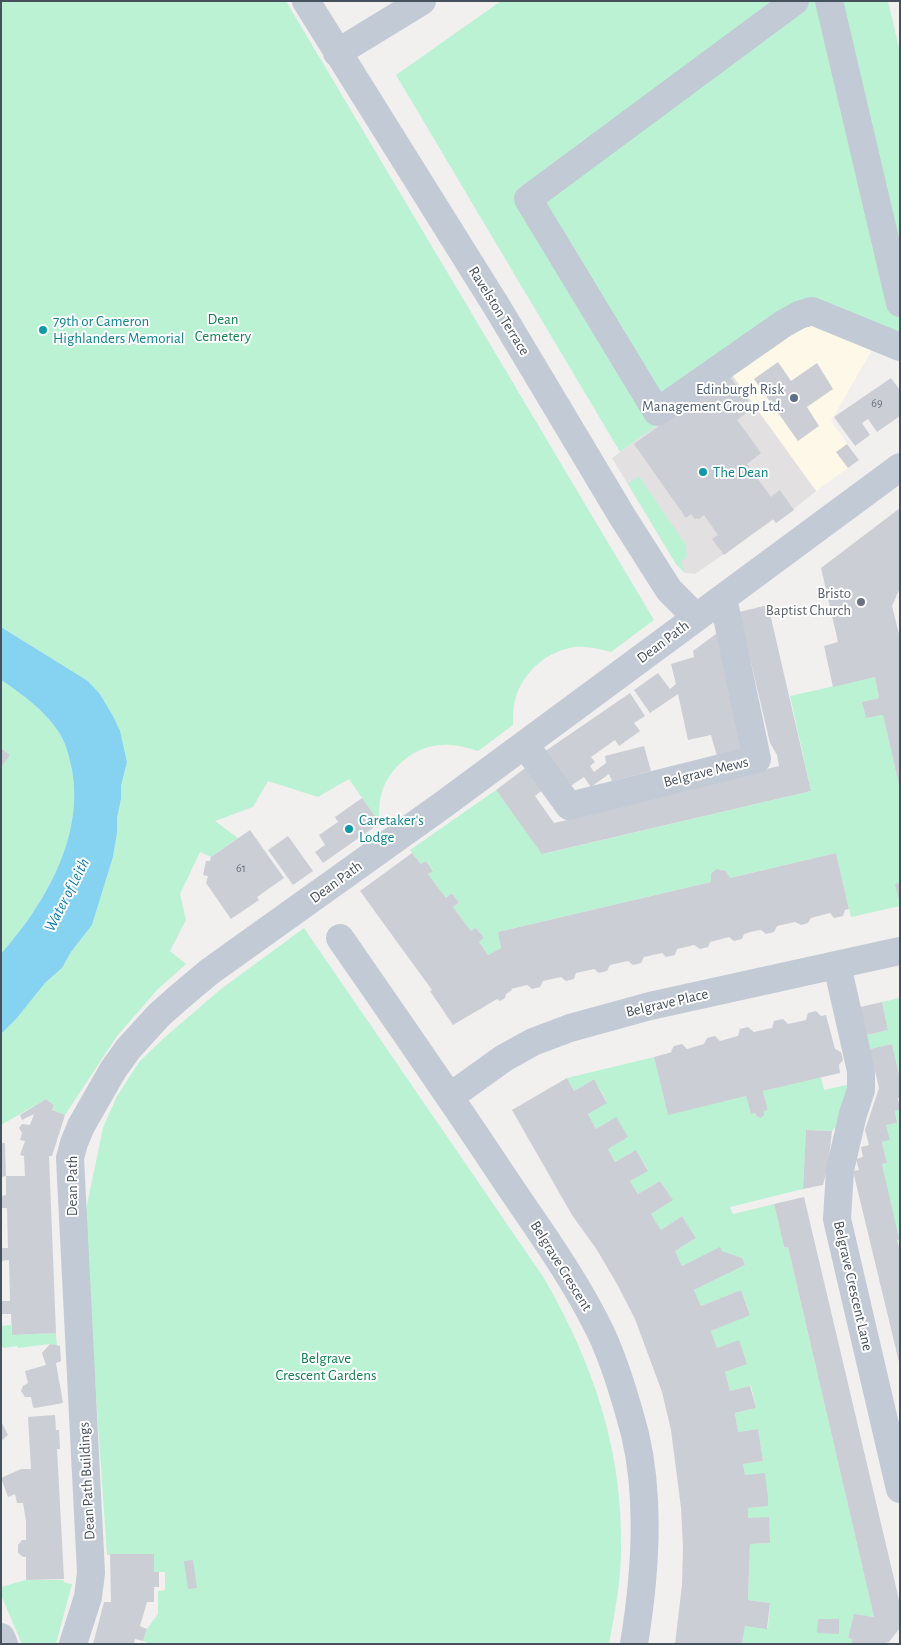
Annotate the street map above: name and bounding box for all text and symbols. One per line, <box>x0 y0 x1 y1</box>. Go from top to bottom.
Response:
street label: Ravelston Terrace <box>464 263 534 359</box>
park label: Dean Cemetery <box>195 310 251 345</box>
place label: 79th or Cameron Highlanders Memorial <box>53 312 185 347</box>
marker: 79th or Cameron Highlanders Memorial <box>37 324 49 336</box>
place label: Edinburgh Risk Management Group Ltd. <box>642 380 784 415</box>
marker: Edinburgh Risk Management Group Ltd. <box>788 392 800 404</box>
house number: 69 <box>871 396 883 410</box>
place label: The Dean <box>713 463 769 481</box>
marker: The Dean <box>697 466 709 478</box>
place label: Bristo Baptist Church <box>766 584 851 619</box>
marker: Bristo Baptist Church <box>855 596 867 608</box>
street label: Dean Path <box>633 617 693 667</box>
street label: Belgrave Mews <box>662 753 750 791</box>
place label: Caretaker's Lodge <box>359 811 424 846</box>
marker: Caretaker's Lodge <box>343 823 355 835</box>
water label: Water of Leith <box>40 855 94 935</box>
street label: Dean Path <box>306 857 366 907</box>
house number: 61 <box>236 861 246 875</box>
street label: Belgrave Place <box>624 985 710 1021</box>
street label: Dean Path <box>63 1156 81 1216</box>
street label: Belgrave Crescent <box>526 1218 596 1314</box>
street label: Belgrave Crescent Lane <box>829 1219 877 1353</box>
park label: Belgrave Crescent Gardens <box>276 1349 376 1384</box>
street label: Dean Path Buildings <box>75 1422 99 1540</box>

